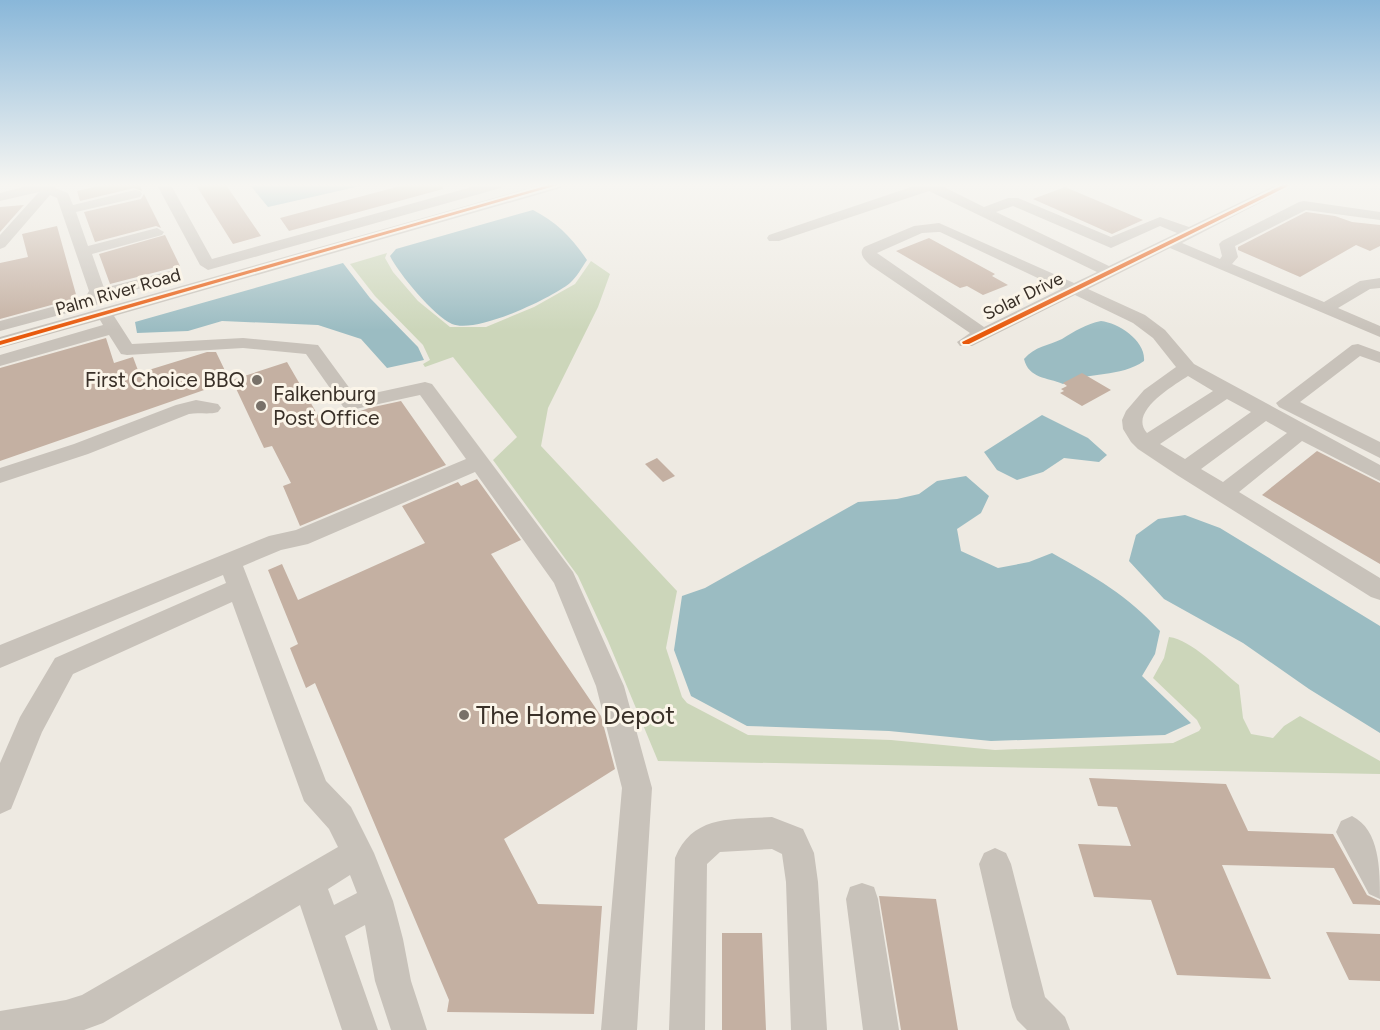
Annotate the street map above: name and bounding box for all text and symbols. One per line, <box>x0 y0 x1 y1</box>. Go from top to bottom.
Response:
street label: Palm River Road <box>53 264 183 320</box>
street label: Solar Drive <box>979 267 1067 325</box>
place label: First Choice BBQ <box>85 367 245 392</box>
marker: First Choice BBQ <box>250 373 264 387</box>
place label: Falkenburg Post Office <box>273 381 380 430</box>
marker: Falkenburg Post Office <box>254 399 268 413</box>
place label: The Home Depot <box>476 699 675 731</box>
marker: The Home Depot <box>457 708 471 722</box>

